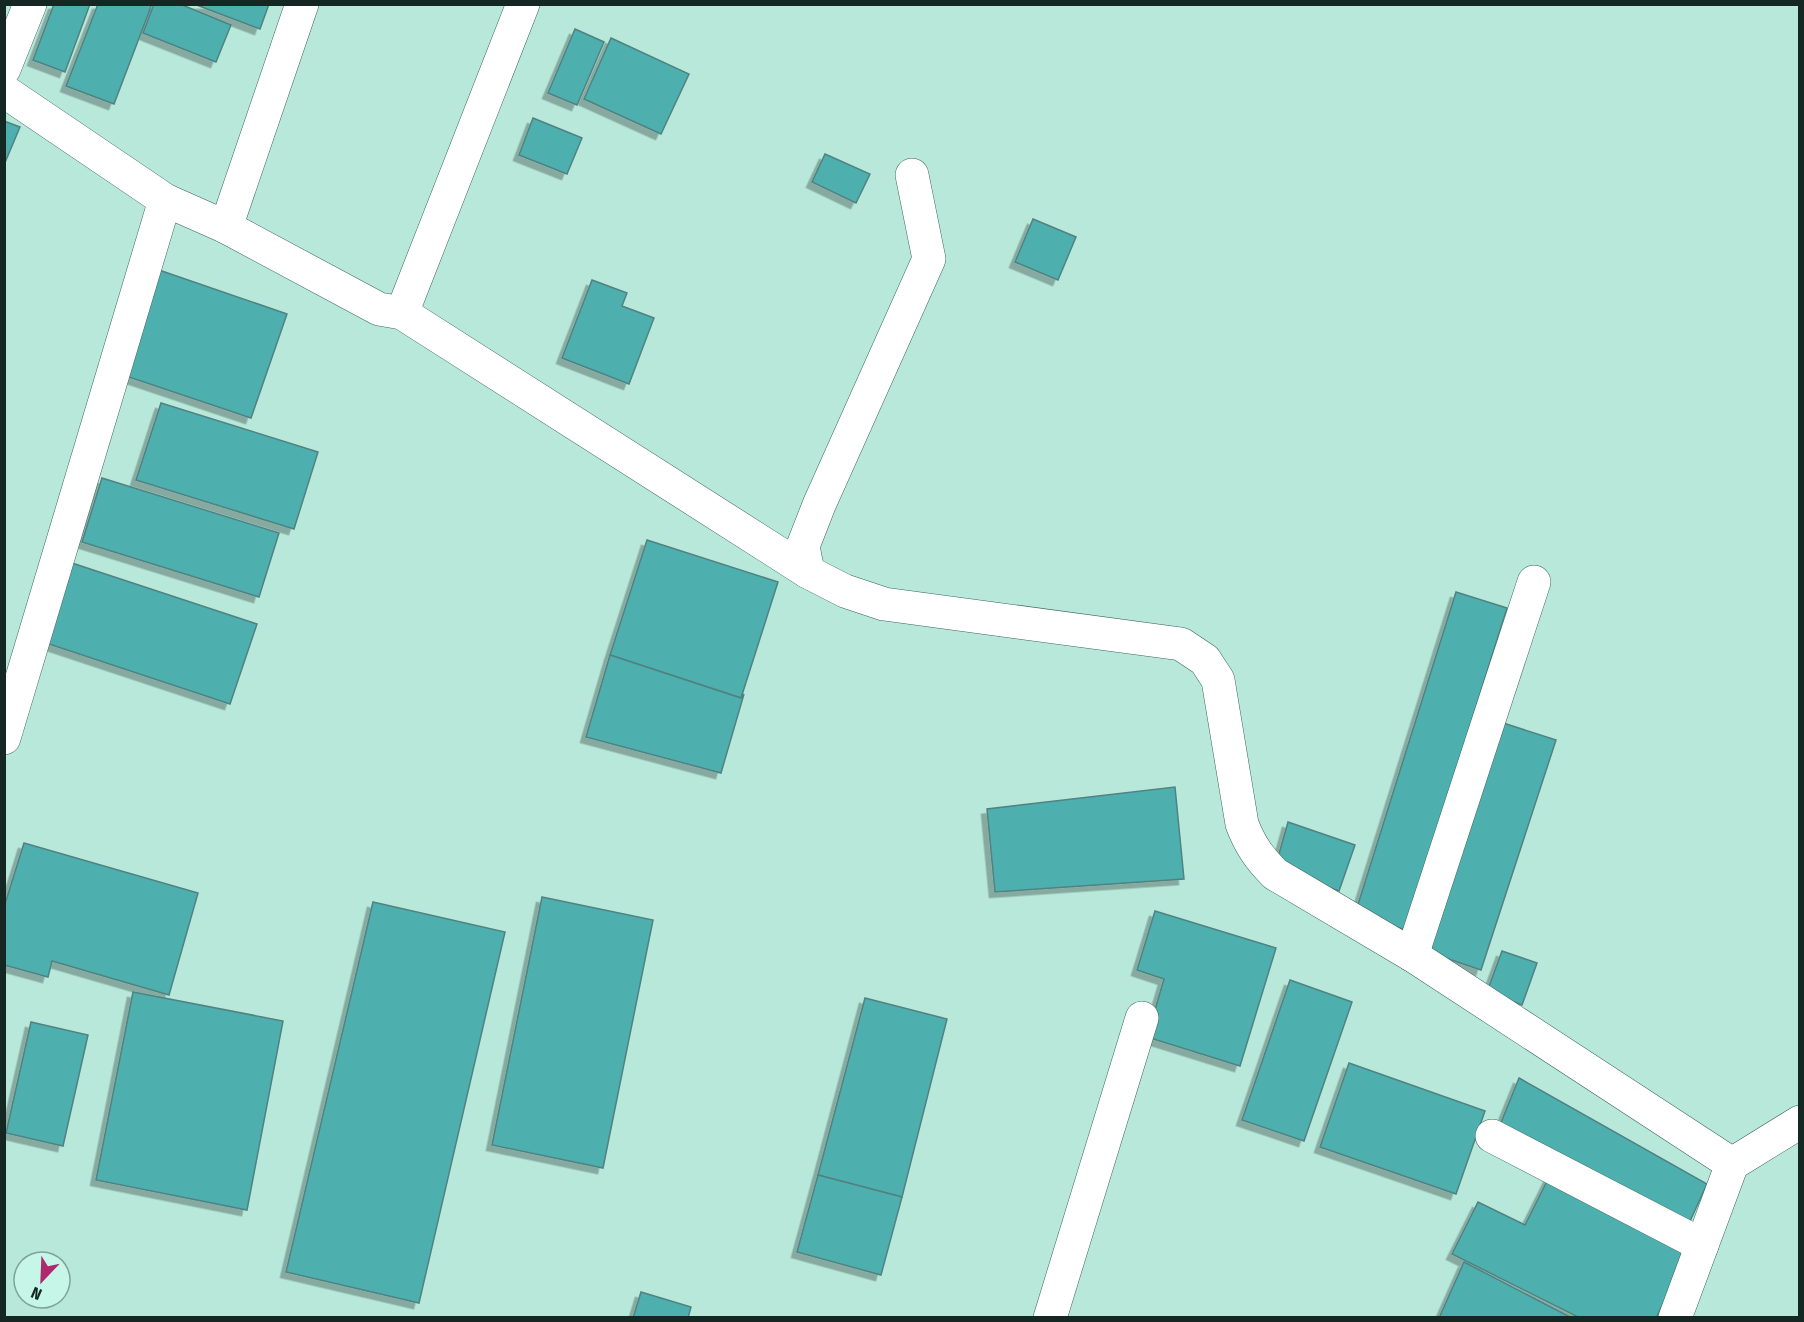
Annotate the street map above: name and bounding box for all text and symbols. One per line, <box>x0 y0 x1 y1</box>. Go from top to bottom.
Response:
north arrow <box>12 1250 72 1310</box>
text: N <box>28 1283 44 1304</box>

